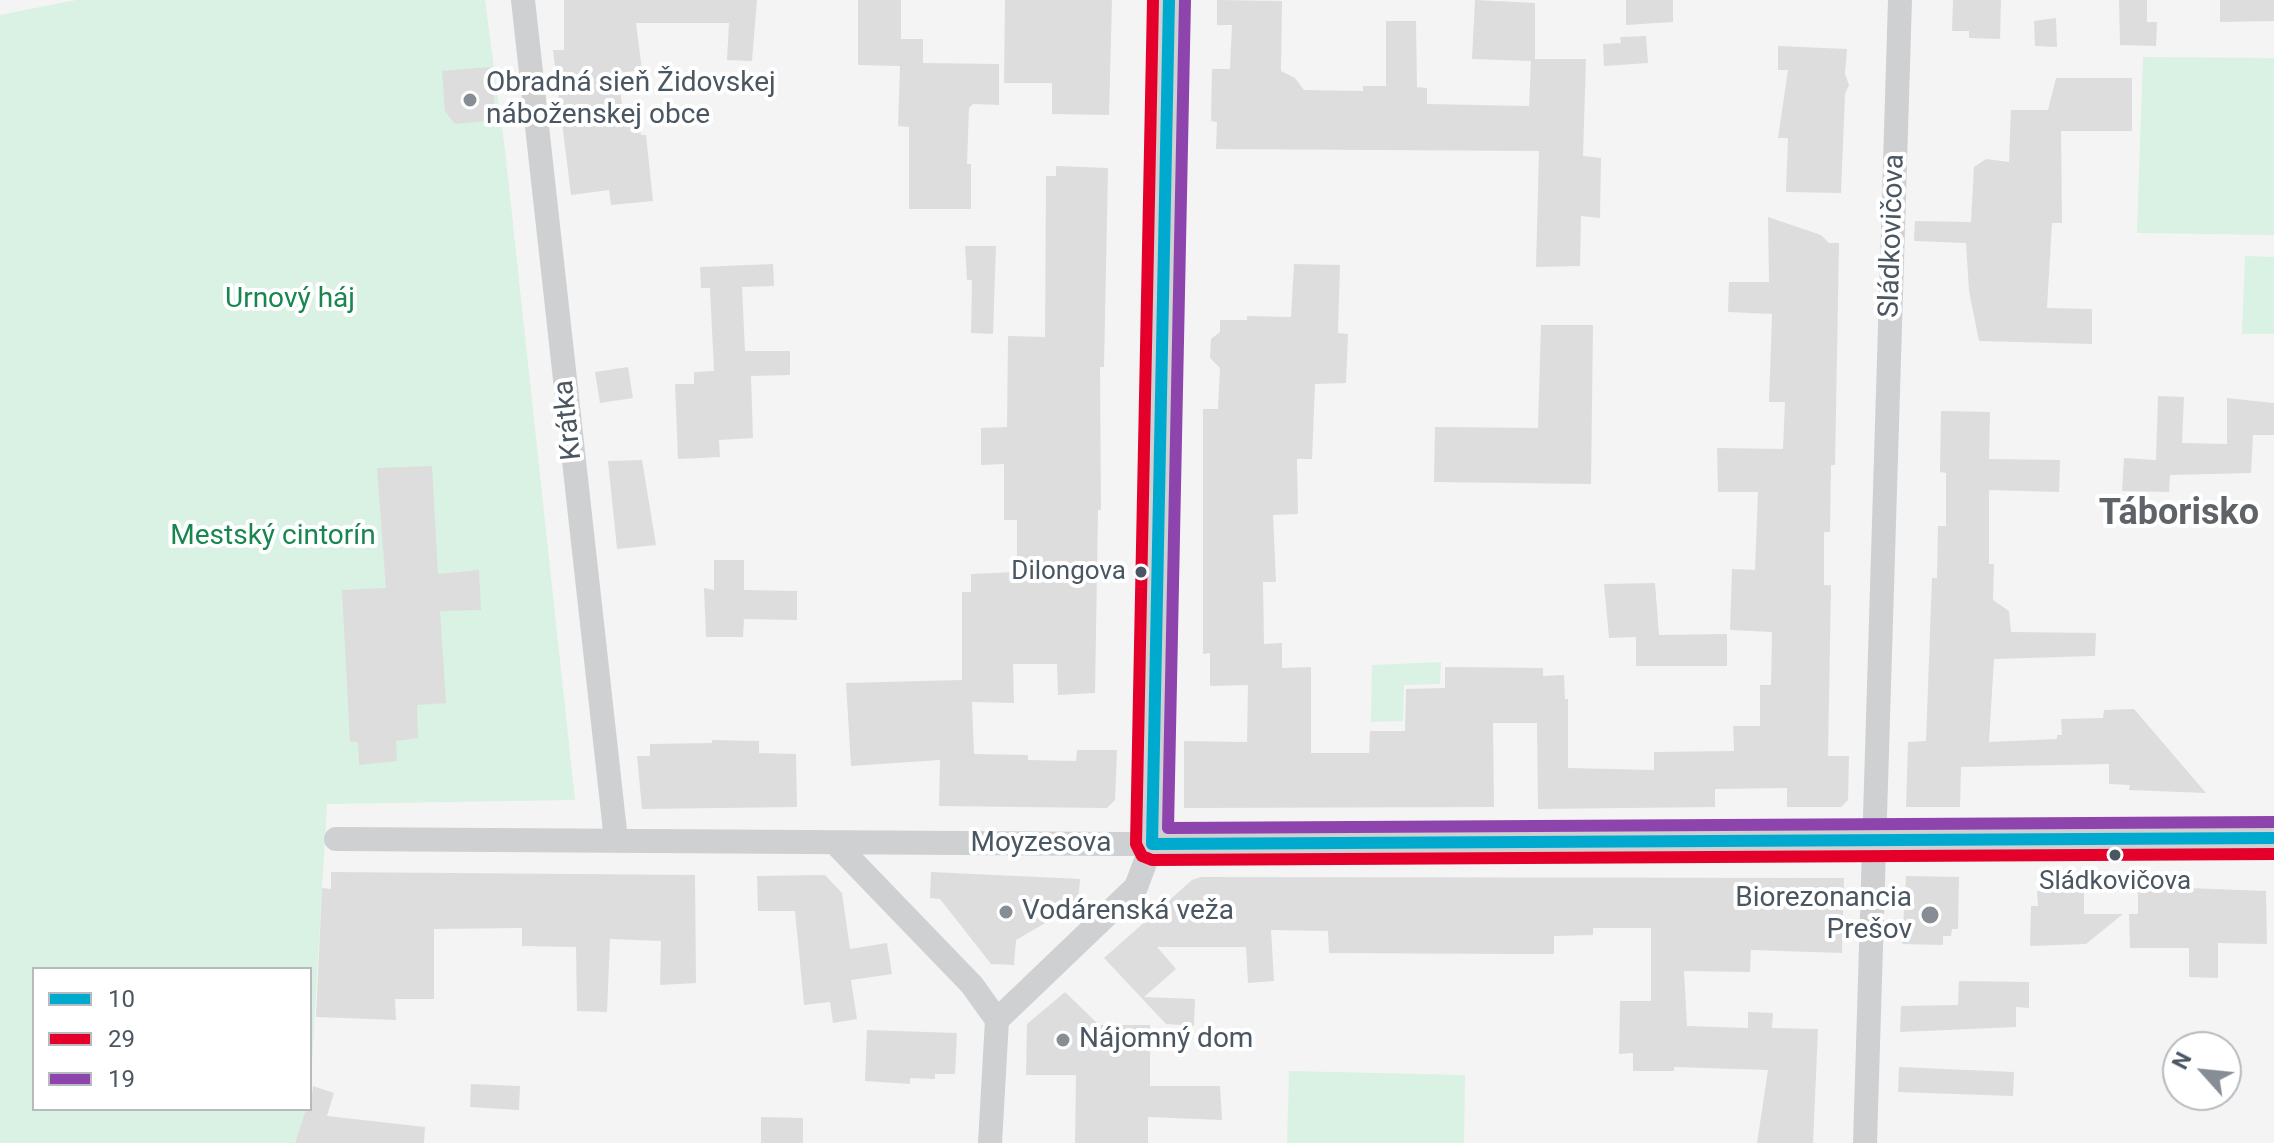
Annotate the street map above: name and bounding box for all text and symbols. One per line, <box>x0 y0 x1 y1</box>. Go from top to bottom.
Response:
place label: Obradná sieň Židovskej náboženskej obce <box>486 67 776 133</box>
marker: Obradná sieň Židovskej náboženskej obce <box>461 91 479 109</box>
street label: Sládkovičova <box>1873 154 1913 318</box>
park label: Urnový háj <box>225 283 355 317</box>
street label: Krátka <box>548 378 590 462</box>
district label: Táborisko <box>2099 493 2259 537</box>
park label: Mestský cintorín <box>170 520 376 554</box>
place label: Dilongova <box>1011 556 1126 588</box>
marker: Dilongova <box>1133 564 1149 580</box>
street label: Moyzesova <box>971 827 1111 861</box>
marker: Sládkovičova <box>2107 847 2123 863</box>
place label: Sládkovičova <box>2039 866 2191 898</box>
place label: Biorezonancia Prešov <box>1735 882 1912 948</box>
place label: Vodárenská veža <box>1022 895 1234 929</box>
marker: Vodárenská veža <box>997 903 1015 921</box>
marker: Biorezonancia Prešov <box>1919 904 1941 926</box>
legend <box>32 967 312 1111</box>
text: 10 <box>108 985 135 1013</box>
place label: Nájomný dom <box>1079 1023 1253 1057</box>
text: 29 <box>108 1025 135 1053</box>
marker: Nájomný dom <box>1054 1031 1072 1049</box>
north arrow <box>2162 1031 2242 1111</box>
text: N <box>2167 1048 2197 1073</box>
text: 19 <box>108 1065 135 1093</box>

